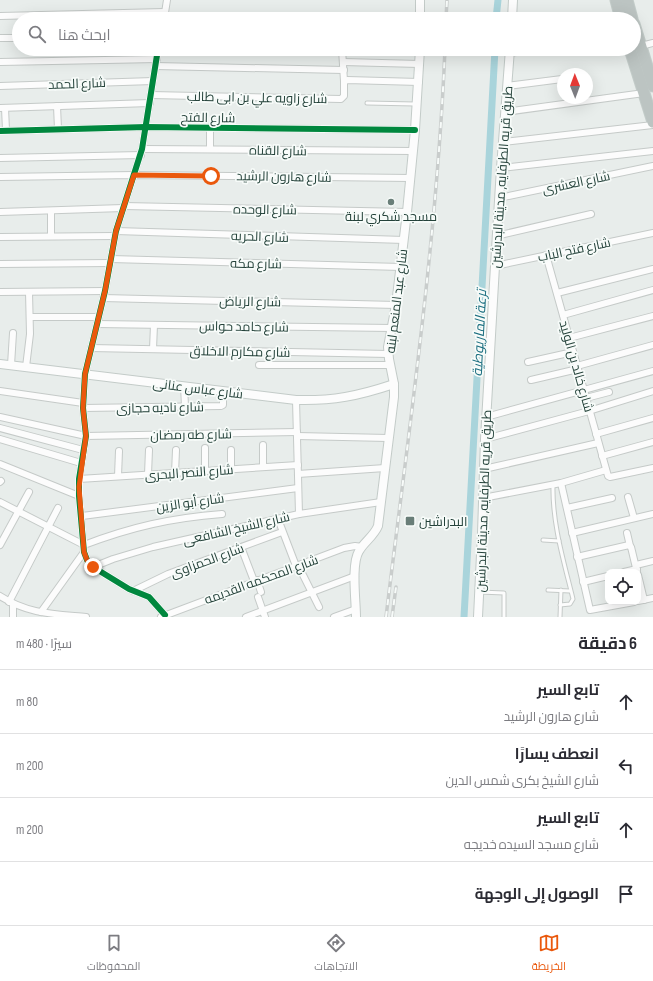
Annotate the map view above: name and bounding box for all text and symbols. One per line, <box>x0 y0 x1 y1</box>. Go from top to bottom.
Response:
search box <box>12 12 641 56</box>
icon: search <box>26 23 48 45</box>
text: ابحث هنا <box>58 26 111 45</box>
north arrow <box>557 68 593 104</box>
street label: شارع الحمد <box>48 75 106 93</box>
street label: طريق قريه الطرفايه, مدينة البدرشين <box>488 85 516 269</box>
street label: شارع زاويه علي بن ابى طالب <box>187 89 327 109</box>
street label: شارع الفتح <box>181 110 235 126</box>
street label: شارع القناه <box>249 142 307 160</box>
route start <box>202 167 220 185</box>
street label: شارع هارون الرشيد <box>236 168 332 186</box>
street label: شارع العشرى <box>541 168 612 198</box>
marker: مسجد شكري لبنة <box>386 197 396 207</box>
street label: شارع الوحده <box>233 201 297 219</box>
place label: مسجد شكري لبنة <box>345 209 437 227</box>
street label: شارع الحريه <box>231 228 289 246</box>
street label: شارع فتح الباب <box>536 234 612 266</box>
street label: شارع عبد المنعم لبنه <box>383 248 412 354</box>
street label: شارع مكه <box>230 256 282 272</box>
water label: ترعة الماريوطية <box>469 287 490 377</box>
street label: شارع الرياض <box>219 293 281 311</box>
street label: شارع حامد حواس <box>199 318 289 336</box>
street label: شارع خالد بن الوليد <box>555 319 597 414</box>
street label: شارع مكارم الاخلاق <box>190 343 290 362</box>
street label: شارع عباس عنانى <box>152 376 244 402</box>
street label: شارع ناديه حجازى <box>116 399 204 417</box>
street label: طريق قريه الطرفايه, مدينة البدرشين <box>473 409 495 593</box>
street label: شارع طه رمضان <box>150 426 232 444</box>
street label: شارع النصر البحرى <box>144 462 234 484</box>
street label: شارع أبو الزين <box>155 489 225 516</box>
street label: شارع الشيخ الشافعى <box>181 509 291 549</box>
place label: البدراشين <box>419 514 467 530</box>
marker: البدراشين <box>404 515 416 527</box>
street label: شارع الحمزاوى <box>168 540 246 582</box>
street label: شارع المحكمه القديمه <box>202 552 320 608</box>
route end <box>84 558 102 576</box>
map controls <box>605 569 641 605</box>
button: locate <box>605 569 641 605</box>
text: 6 دقيقة <box>578 634 637 654</box>
text: سيرًا · 480 m <box>16 636 72 652</box>
text: تابع السير <box>537 681 599 700</box>
icon: ahead <box>615 691 637 713</box>
text: 80 m <box>16 694 38 710</box>
text: شارع هارون الرشيد <box>504 709 599 725</box>
text: انعطف يسارًا <box>515 745 599 764</box>
icon: left <box>615 755 637 777</box>
text: 200 m <box>16 758 43 774</box>
text: شارع الشيخ بكرى شمس الدين <box>445 773 599 789</box>
text: تابع السير <box>537 809 599 828</box>
icon: ahead <box>615 819 637 841</box>
text: 200 m <box>16 822 43 838</box>
text: شارع مسجد السيده خديجه <box>464 837 599 853</box>
icon: arrive <box>615 883 637 905</box>
text: الوصول إلى الوجهة <box>475 885 599 904</box>
tab: المحفوظات <box>87 932 140 976</box>
tab: الاتجاهات <box>314 932 358 976</box>
tab: الخريطة <box>532 932 566 976</box>

